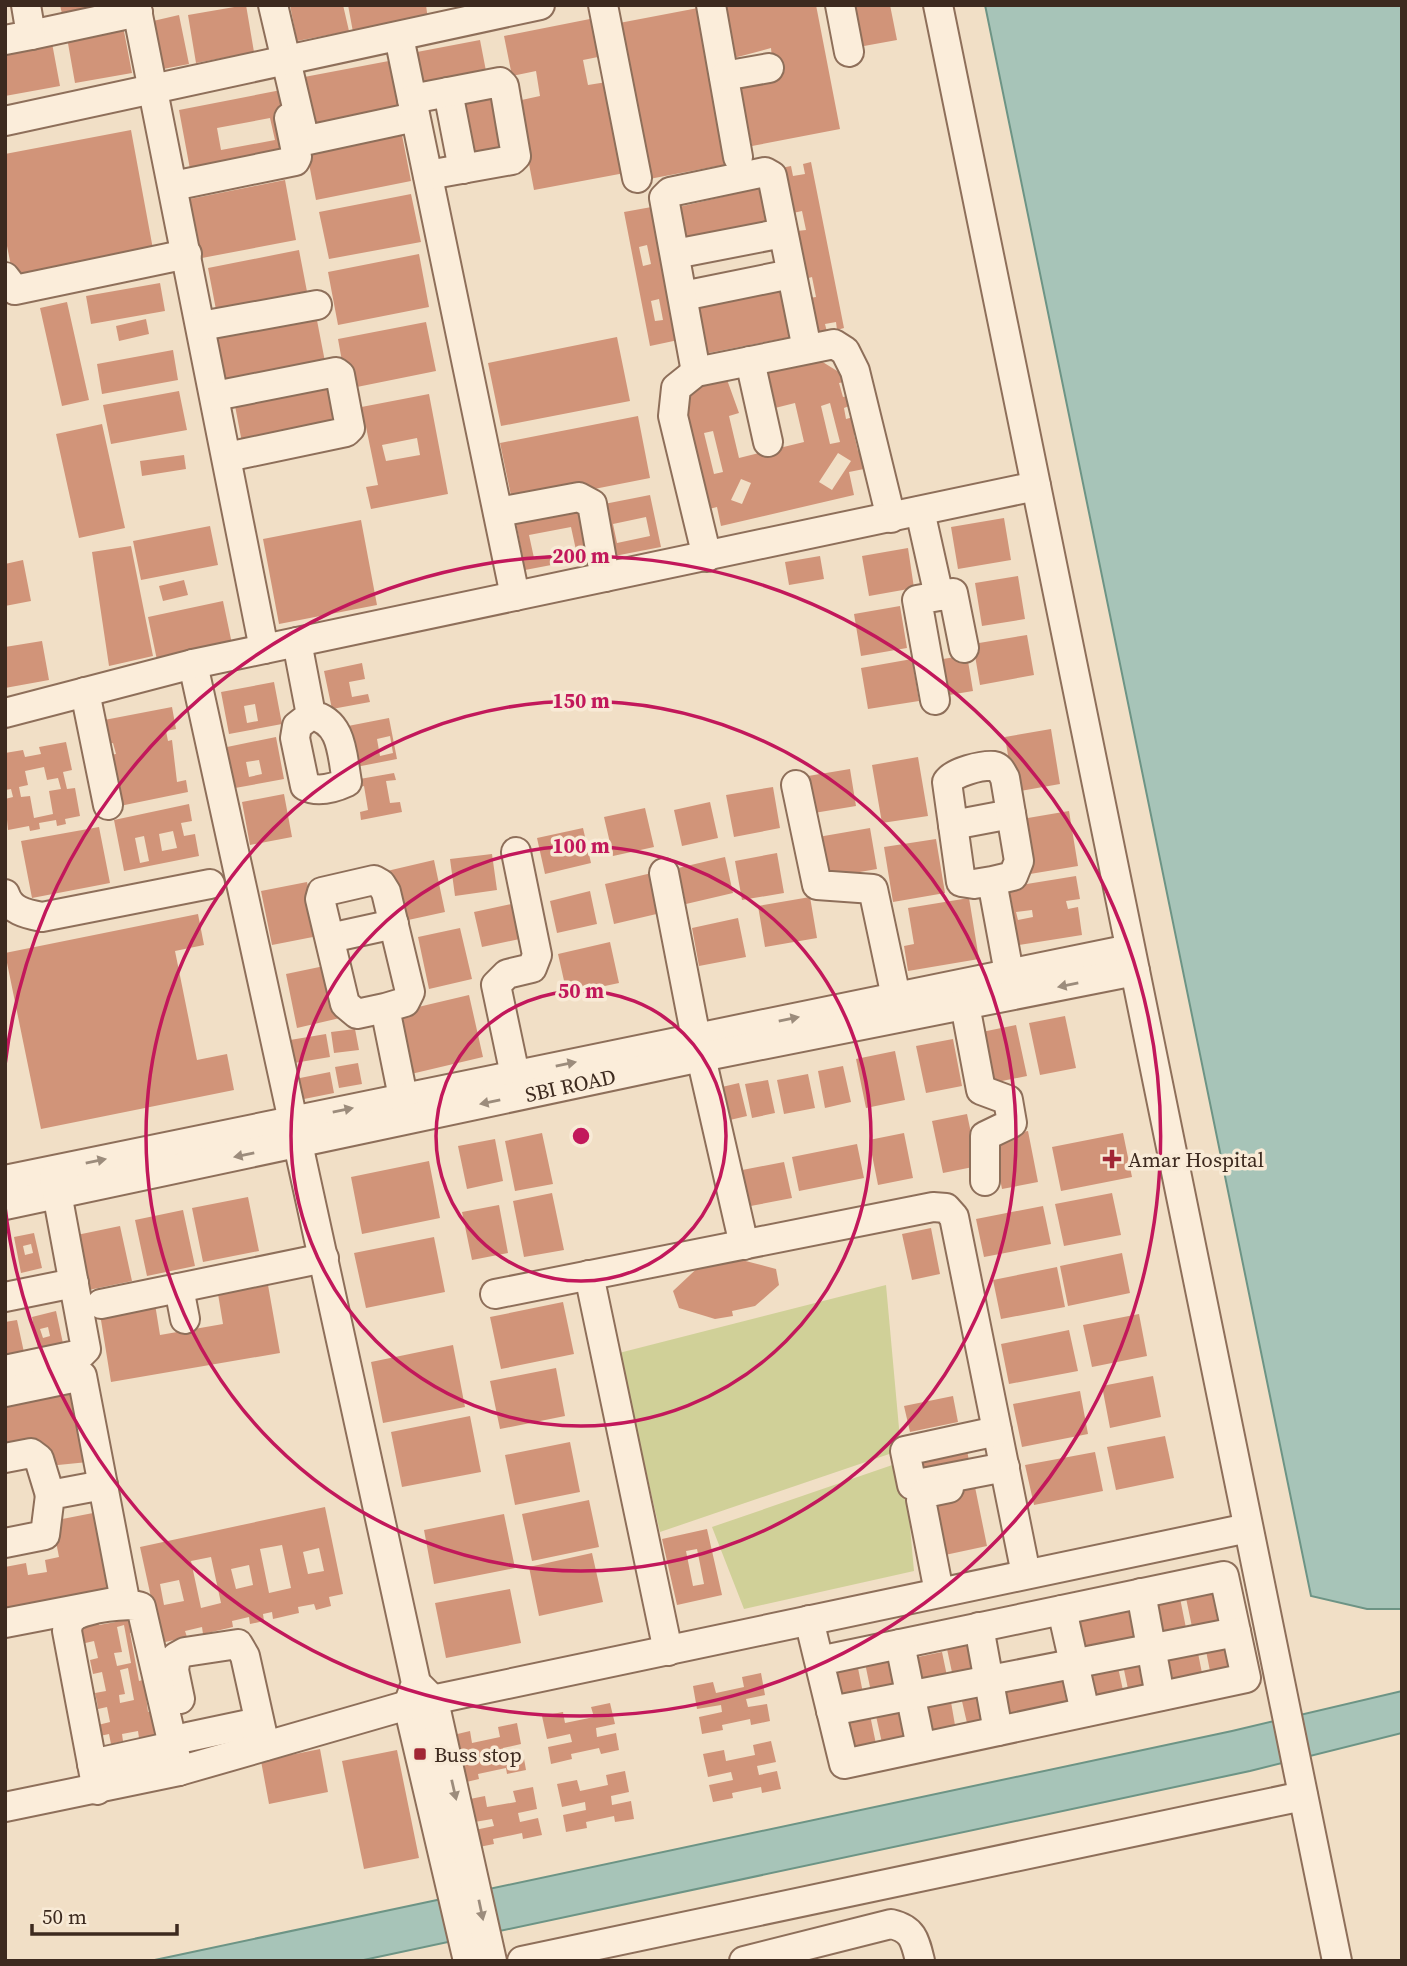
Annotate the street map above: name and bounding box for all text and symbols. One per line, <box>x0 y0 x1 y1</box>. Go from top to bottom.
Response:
text: 200 m <box>552 541 610 570</box>
text: 150 m <box>552 686 610 715</box>
text: 100 m <box>552 831 610 860</box>
text: 50 m <box>558 976 604 1005</box>
one-way arrow <box>1057 980 1079 991</box>
one-way arrow <box>778 1013 800 1024</box>
one-way arrow <box>555 1059 577 1070</box>
street label: SBI ROAD <box>522 1061 618 1109</box>
one-way arrow <box>479 1097 501 1108</box>
one-way arrow <box>332 1104 354 1115</box>
centre of rings <box>569 1124 593 1148</box>
place label: Amar Hospital <box>1128 1145 1264 1174</box>
marker: Amar Hospital <box>1102 1149 1122 1169</box>
one-way arrow <box>233 1150 255 1161</box>
one-way arrow <box>85 1155 107 1166</box>
place label: Buss stop <box>434 1740 522 1769</box>
marker: Buss stop <box>412 1746 428 1762</box>
one-way arrow <box>449 1779 460 1801</box>
scale bar <box>32 1892 177 1936</box>
one-way arrow <box>476 1900 487 1922</box>
text: 50 m <box>42 1902 87 1931</box>

